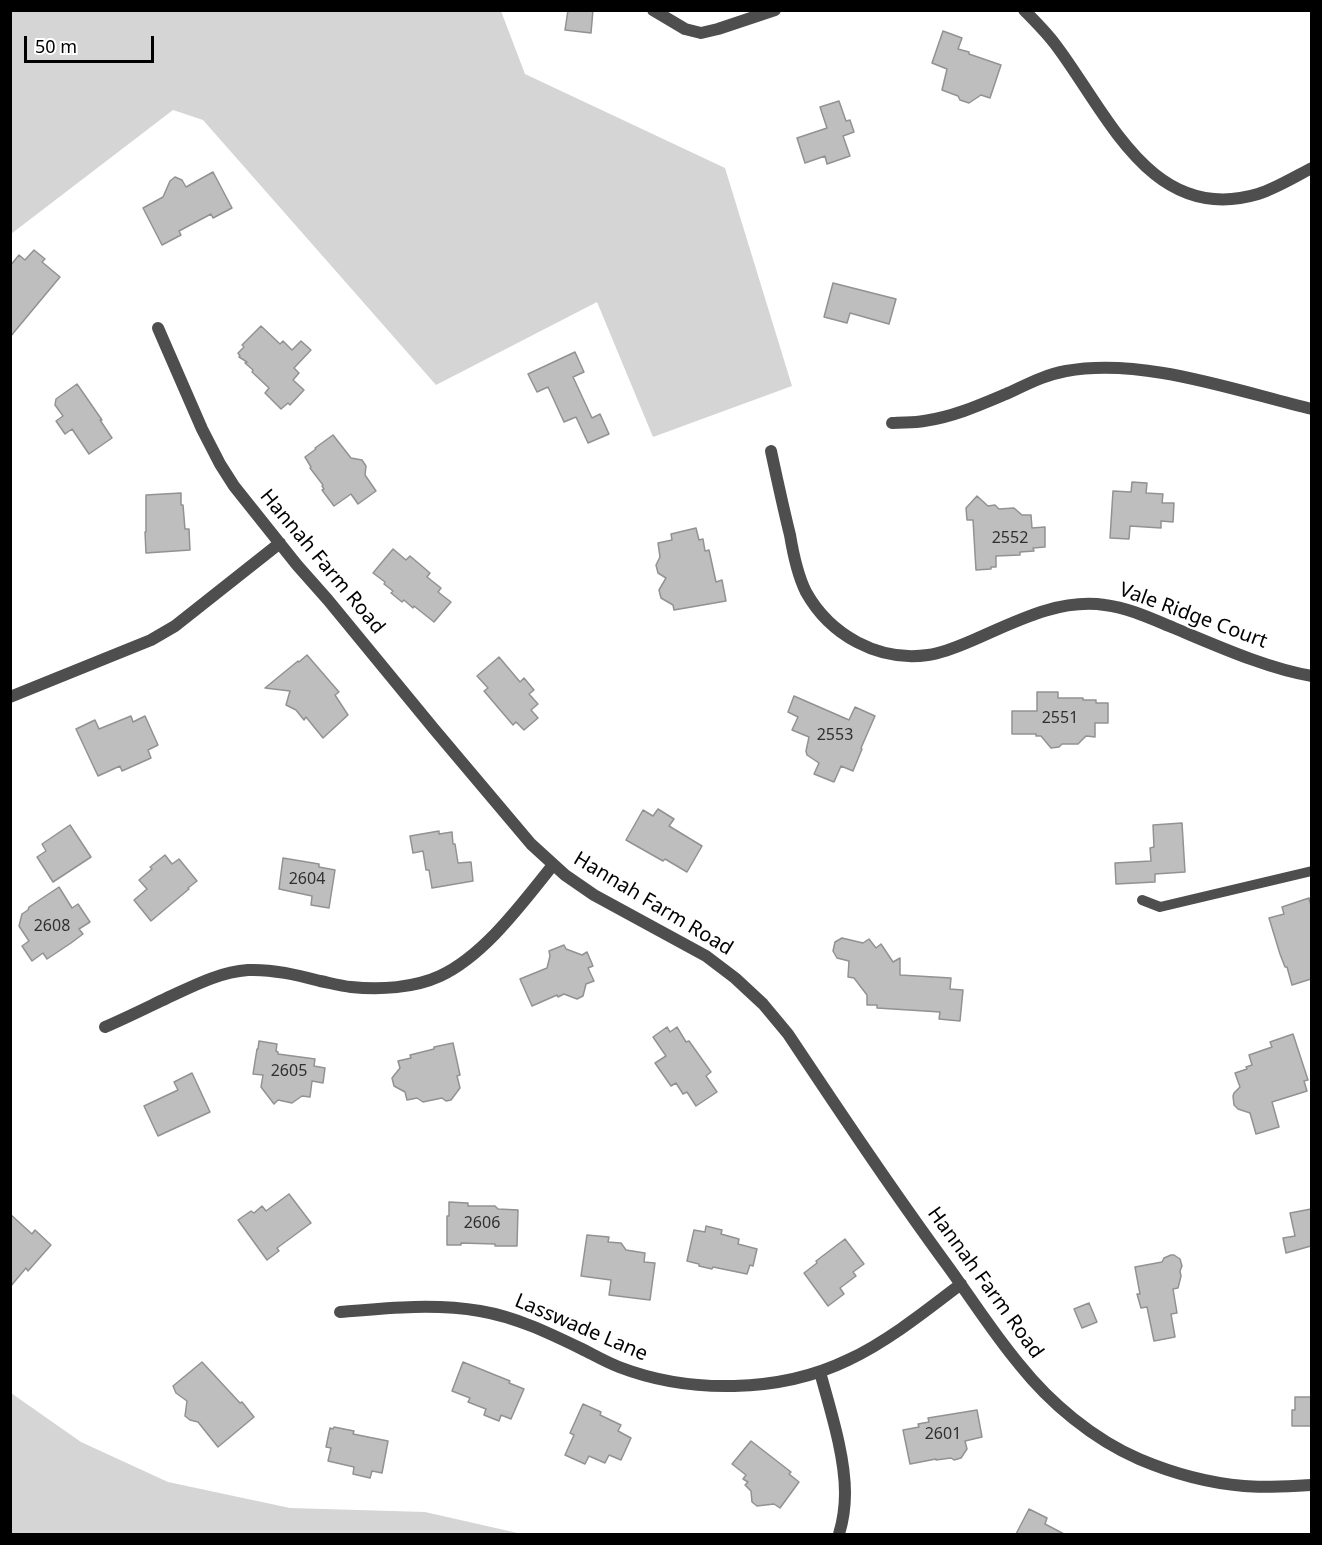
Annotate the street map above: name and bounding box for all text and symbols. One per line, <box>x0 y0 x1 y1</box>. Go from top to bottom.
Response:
scale bar <box>27 24 158 62</box>
text: 50 m <box>35 34 77 58</box>
street label: Hannah Farm Road <box>255 485 389 639</box>
house number: 2552 <box>992 528 1028 548</box>
street label: Vale Ridge Court <box>1116 578 1270 654</box>
house number: 2551 <box>1042 708 1078 728</box>
house number: 2553 <box>817 725 853 745</box>
street label: Hannah Farm Road <box>569 847 737 961</box>
house number: 2604 <box>289 869 325 889</box>
house number: 2608 <box>34 916 70 936</box>
house number: 2605 <box>271 1061 307 1081</box>
street label: Hannah Farm Road <box>922 1203 1048 1363</box>
house number: 2606 <box>464 1213 500 1233</box>
street label: Lasswade Lane <box>511 1289 651 1367</box>
house number: 2601 <box>925 1424 961 1444</box>

